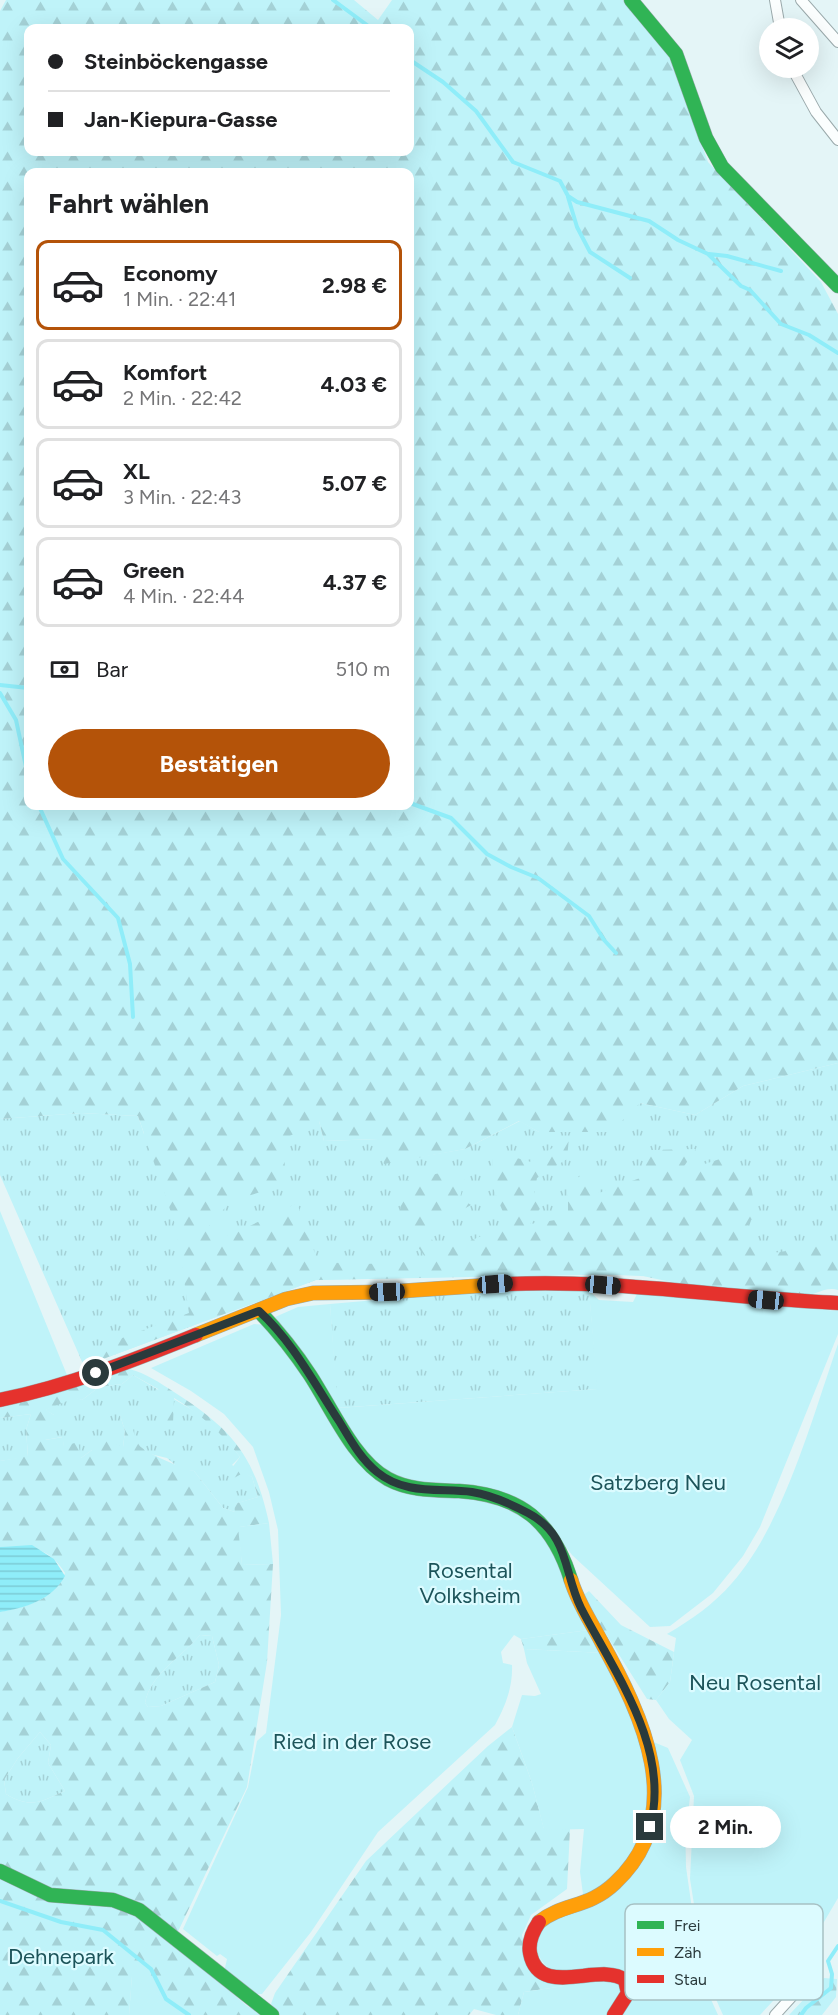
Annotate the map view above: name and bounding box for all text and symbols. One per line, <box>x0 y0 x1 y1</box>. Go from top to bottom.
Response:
map controls <box>759 18 819 78</box>
button: layers <box>759 18 819 78</box>
text: Steinböckengasse <box>84 48 268 75</box>
text: Jan-Kiepura-Gasse <box>84 106 277 133</box>
text: Fahrt wählen <box>48 187 209 220</box>
icon: car <box>51 258 105 312</box>
text: Economy <box>123 260 218 287</box>
text: 2.98 € <box>322 272 387 299</box>
text: 1 Min. · 22:41 <box>123 287 236 311</box>
icon: car <box>51 357 105 411</box>
text: Komfort <box>123 359 207 386</box>
text: 4.03 € <box>321 371 387 398</box>
text: 2 Min. · 22:42 <box>123 386 242 410</box>
icon: car <box>51 456 105 510</box>
text: XL <box>123 458 150 485</box>
text: 5.07 € <box>322 470 387 497</box>
text: 3 Min. · 22:43 <box>123 485 241 509</box>
icon: car <box>51 555 105 609</box>
text: Green <box>123 557 185 584</box>
text: 4.37 € <box>323 569 387 596</box>
text: 4 Min. · 22:44 <box>123 584 244 608</box>
icon: cash <box>48 653 81 686</box>
text: Bar <box>96 656 128 683</box>
text: 510 m <box>335 657 390 681</box>
button: Bestätigen <box>48 729 390 798</box>
car <box>476 1274 514 1294</box>
car <box>584 1274 622 1296</box>
car <box>369 1282 405 1302</box>
car <box>747 1289 785 1311</box>
route start <box>82 1359 109 1386</box>
park label: Satzberg Neu <box>590 1469 726 1496</box>
park label: Rosental Volksheim <box>419 1557 521 1609</box>
park label: Neu Rosental <box>689 1669 821 1696</box>
park label: Ried in der Rose <box>273 1728 431 1755</box>
callout: 2 Min. <box>671 1806 782 1848</box>
route end <box>636 1813 663 1840</box>
text: 2 Min. <box>698 1815 753 1839</box>
legend <box>625 1904 823 2000</box>
text: Frei <box>674 1916 700 1935</box>
park label: Dehnepark <box>8 1943 114 1970</box>
text: Zäh <box>674 1943 701 1962</box>
text: Stau <box>674 1970 707 1989</box>

